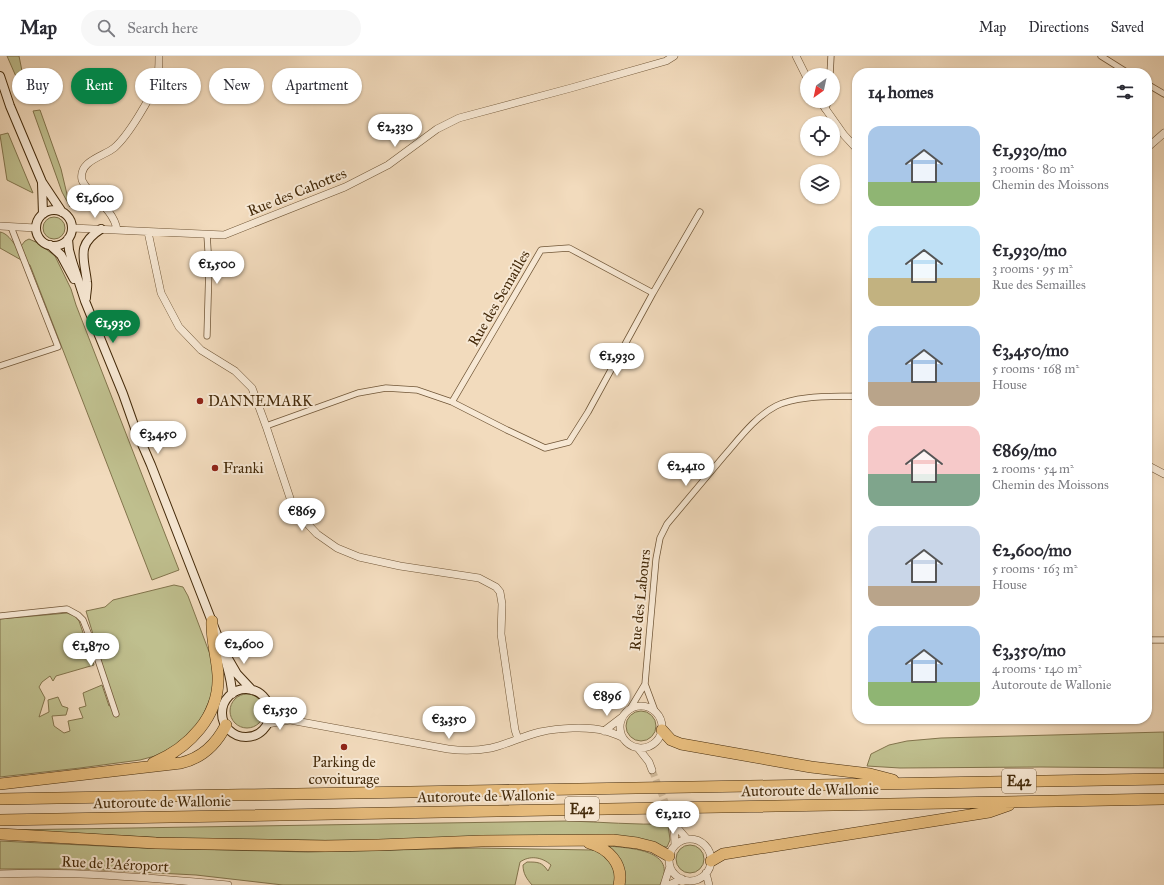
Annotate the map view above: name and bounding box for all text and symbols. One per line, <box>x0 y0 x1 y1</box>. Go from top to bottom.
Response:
search box <box>81 10 361 46</box>
text: Map <box>20 16 57 39</box>
icon: search <box>95 17 117 39</box>
text: Search here <box>127 19 198 37</box>
text: Map <box>979 19 1006 36</box>
text: Directions <box>1028 19 1089 36</box>
text: Saved <box>1111 19 1144 36</box>
chip: Buy <box>12 68 63 104</box>
chip: Rent <box>71 68 127 104</box>
chip: Filters <box>135 68 201 104</box>
chip: New <box>209 68 264 104</box>
chip: Apartment <box>272 68 362 104</box>
north arrow <box>800 68 840 108</box>
map controls <box>800 68 840 204</box>
icon: filters <box>1114 81 1136 103</box>
text: 14 homes <box>868 82 933 103</box>
pin: €2,330 <box>362 114 428 148</box>
button: locate <box>800 116 840 156</box>
text: €2,330 <box>377 119 413 135</box>
text: €1,930/mo <box>992 140 1067 161</box>
icon: home <box>900 142 948 190</box>
text: 3 rooms · 80 m² <box>992 161 1074 177</box>
street label: Rue des Cahottes <box>245 164 349 220</box>
button: layers <box>800 164 840 204</box>
text: Chemin des Moissons <box>992 177 1109 193</box>
pin: €1,600 <box>62 185 128 219</box>
text: €1,600 <box>76 190 114 206</box>
text: €1,930/mo <box>992 240 1067 261</box>
icon: home <box>900 242 948 290</box>
street label: Rue des Semailles <box>464 247 534 349</box>
pin: €1,500 <box>184 251 250 285</box>
text: €1,500 <box>198 256 236 272</box>
text: 3 rooms · 95 m² <box>992 261 1073 277</box>
text: Rue des Semailles <box>992 277 1086 293</box>
pin: €1,930 <box>80 310 146 344</box>
text: €1,930 <box>95 315 131 331</box>
text: €3,450/mo <box>992 340 1069 361</box>
icon: home <box>900 342 948 390</box>
pin: €1,930 <box>584 343 650 377</box>
text: €1,930 <box>599 348 635 364</box>
text: 5 rooms · 168 m² <box>992 361 1079 377</box>
text: House <box>992 377 1027 393</box>
place label: DANNEMARK <box>208 392 313 410</box>
marker: DANNEMARK <box>195 396 205 406</box>
pin: €3,450 <box>125 421 191 455</box>
text: €3,450 <box>139 426 177 442</box>
text: €869/mo <box>992 440 1057 461</box>
icon: home <box>900 442 948 490</box>
pin: €2,410 <box>653 453 719 487</box>
text: €2,410 <box>667 458 705 474</box>
place label: Franki <box>223 459 264 477</box>
text: 2 rooms · 54 m² <box>992 461 1074 477</box>
marker: Franki <box>210 463 220 473</box>
text: Chemin des Moissons <box>992 477 1109 493</box>
pin: €869 <box>278 498 326 532</box>
text: €869 <box>288 503 316 519</box>
text: €2,600/mo <box>992 540 1071 561</box>
icon: home <box>900 542 948 590</box>
street label: Rue des Labours <box>626 548 654 652</box>
text: 5 rooms · 163 m² <box>992 561 1077 577</box>
text: House <box>992 577 1027 593</box>
pin: €2,600 <box>211 631 277 665</box>
pin: €1,870 <box>58 633 124 667</box>
text: €2,600 <box>224 636 264 652</box>
text: €1,870 <box>72 638 110 654</box>
text: €3,350/mo <box>992 640 1066 661</box>
icon: home <box>900 642 948 690</box>
text: 4 rooms · 140 m² <box>992 661 1082 677</box>
text: Autoroute de Wallonie <box>992 677 1112 693</box>
pin: €896 <box>583 683 631 717</box>
text: €896 <box>593 688 621 704</box>
pin: €1,530 <box>247 697 313 731</box>
text: €1,530 <box>263 702 297 718</box>
pin: €3,350 <box>416 706 482 740</box>
text: €3,350 <box>431 711 467 727</box>
marker: Parking de covoiturage <box>339 742 349 752</box>
place label: Parking de covoiturage <box>308 753 380 788</box>
road number: E42 <box>1002 769 1036 793</box>
street label: Autoroute de Wallonie <box>740 780 879 800</box>
street label: Autoroute de Wallonie <box>416 786 555 806</box>
street label: Autoroute de Wallonie <box>92 792 231 812</box>
road number: E42 <box>565 797 599 821</box>
pin: €1,210 <box>640 801 706 835</box>
text: €1,210 <box>655 806 691 822</box>
street label: Rue de l'Aéroport <box>61 852 170 876</box>

